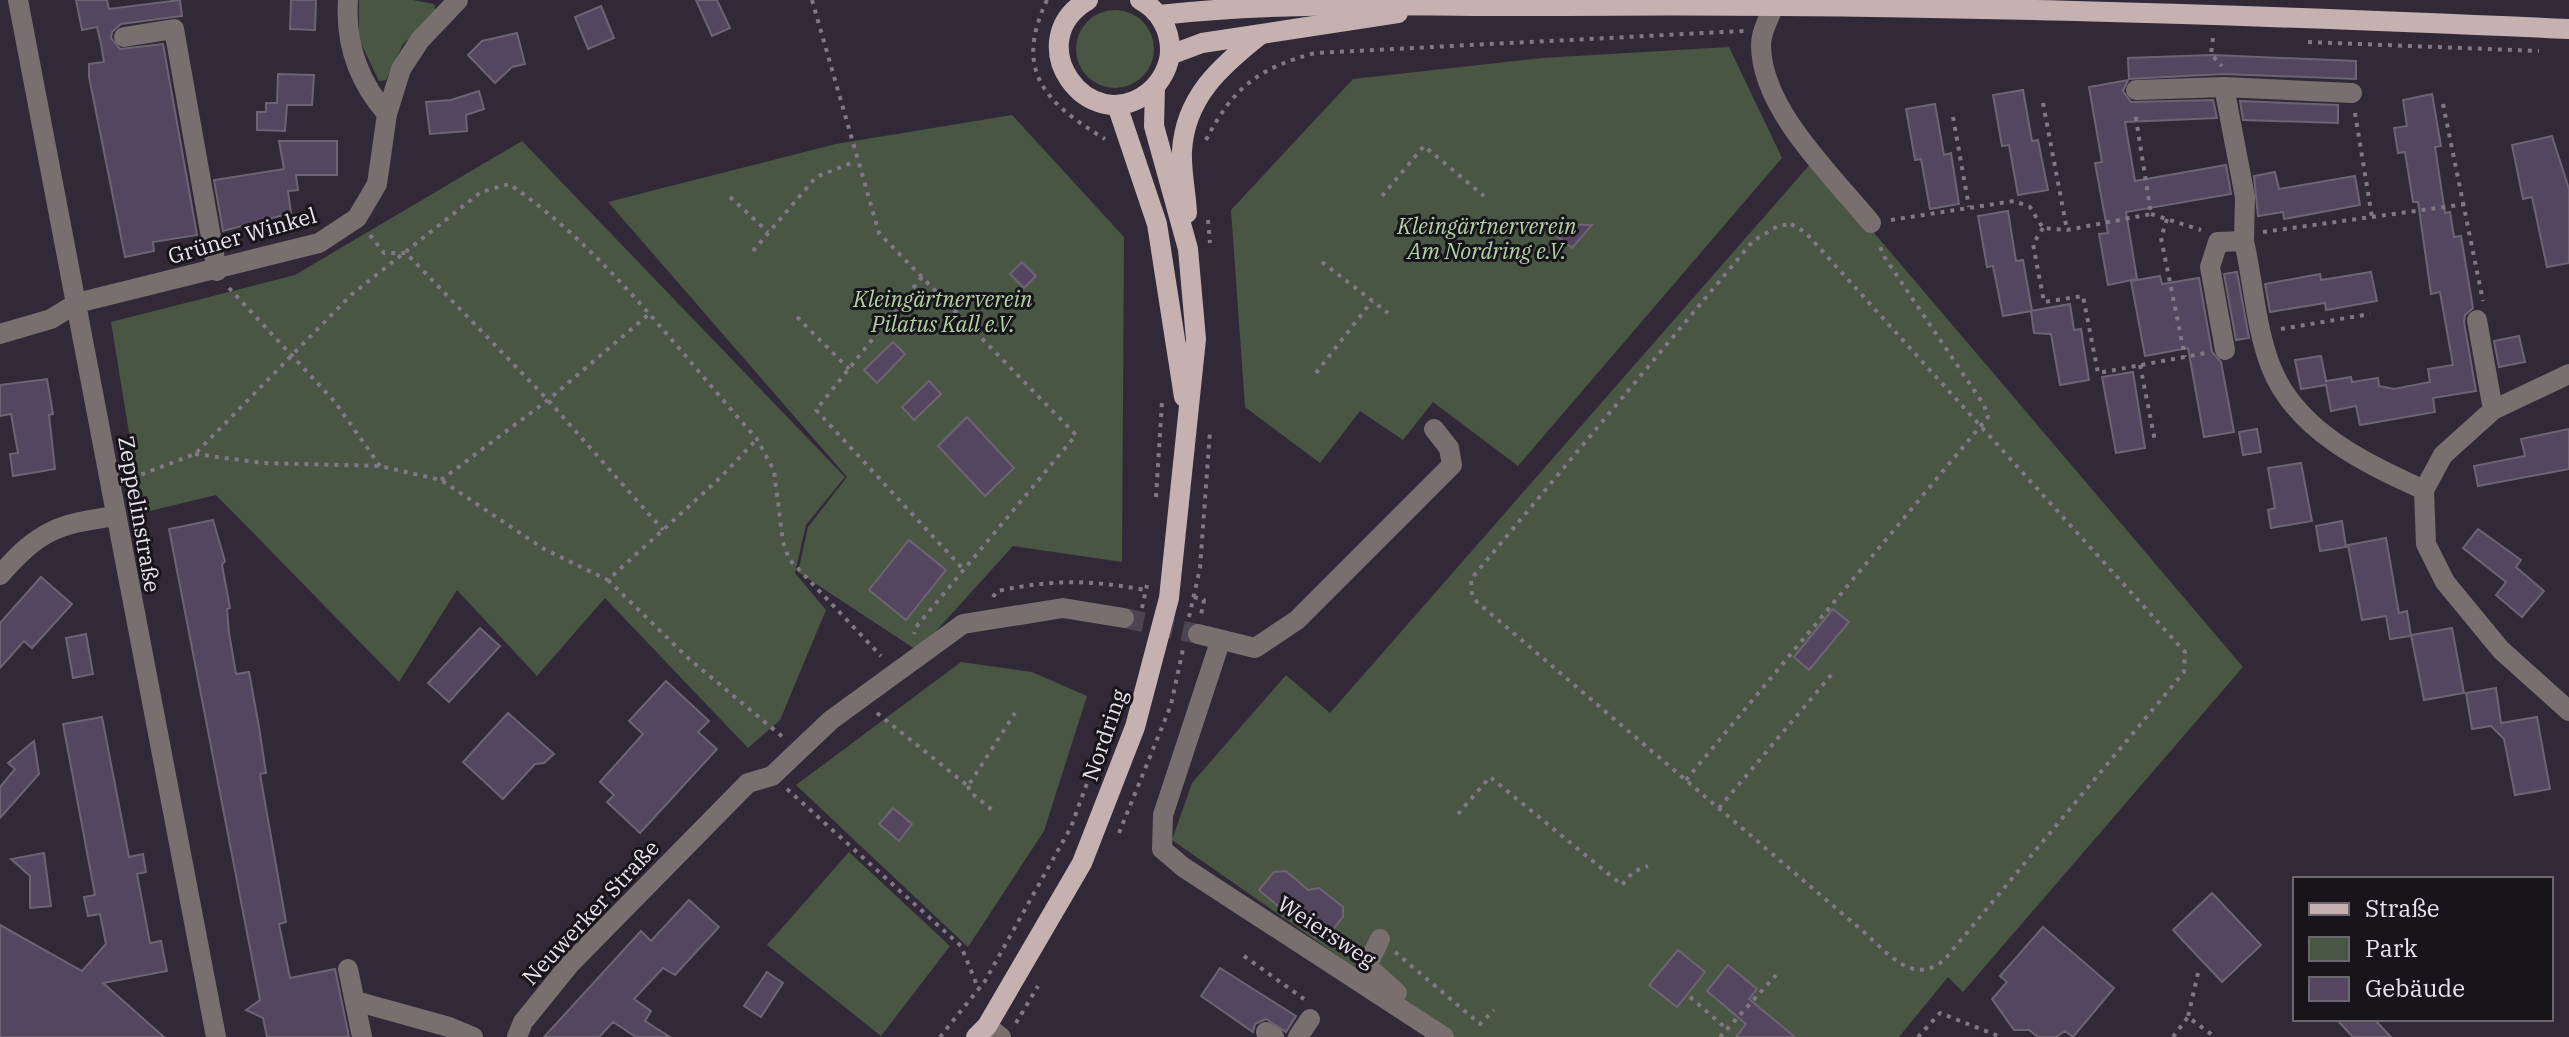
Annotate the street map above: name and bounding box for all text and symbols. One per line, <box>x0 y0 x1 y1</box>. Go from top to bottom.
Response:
street label: Grüner Winkel <box>164 200 320 270</box>
park label: Kleingärtnerverein Am Nordring e.V. <box>1396 211 1577 265</box>
park label: Kleingärtnerverein Pilatus Kall e.V. <box>852 284 1033 338</box>
street label: Zeppelinstraße <box>112 434 168 594</box>
street label: Nordring <box>1075 685 1133 785</box>
street label: Neuwerker Straße <box>515 833 665 991</box>
legend <box>2293 877 2553 1021</box>
street label: Weiersweg <box>1272 888 1382 974</box>
text: Straße <box>2365 892 2440 924</box>
text: Park <box>2365 932 2417 964</box>
text: Gebäude <box>2365 972 2465 1004</box>

